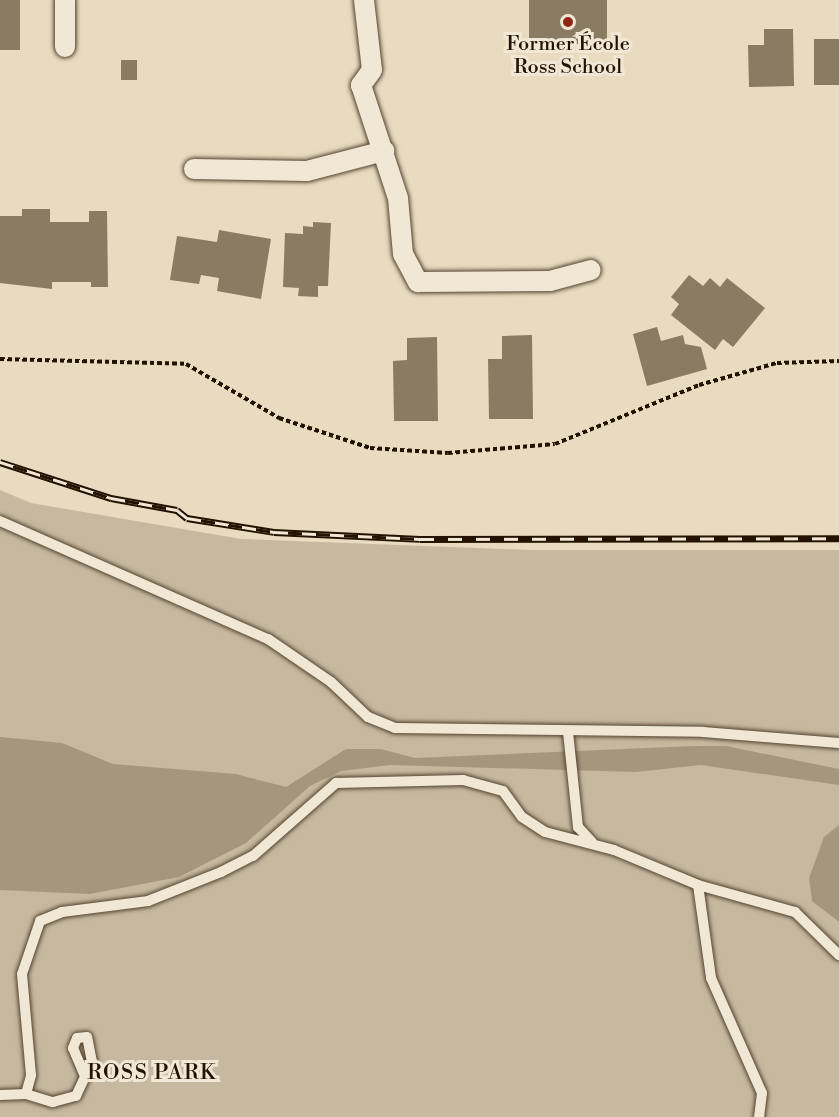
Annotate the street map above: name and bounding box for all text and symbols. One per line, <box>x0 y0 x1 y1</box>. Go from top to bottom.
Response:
marker: Former École Ross School <box>561 15 575 29</box>
place label: Former École Ross School <box>506 32 630 79</box>
district label: ROSS PARK <box>87 1060 217 1086</box>

